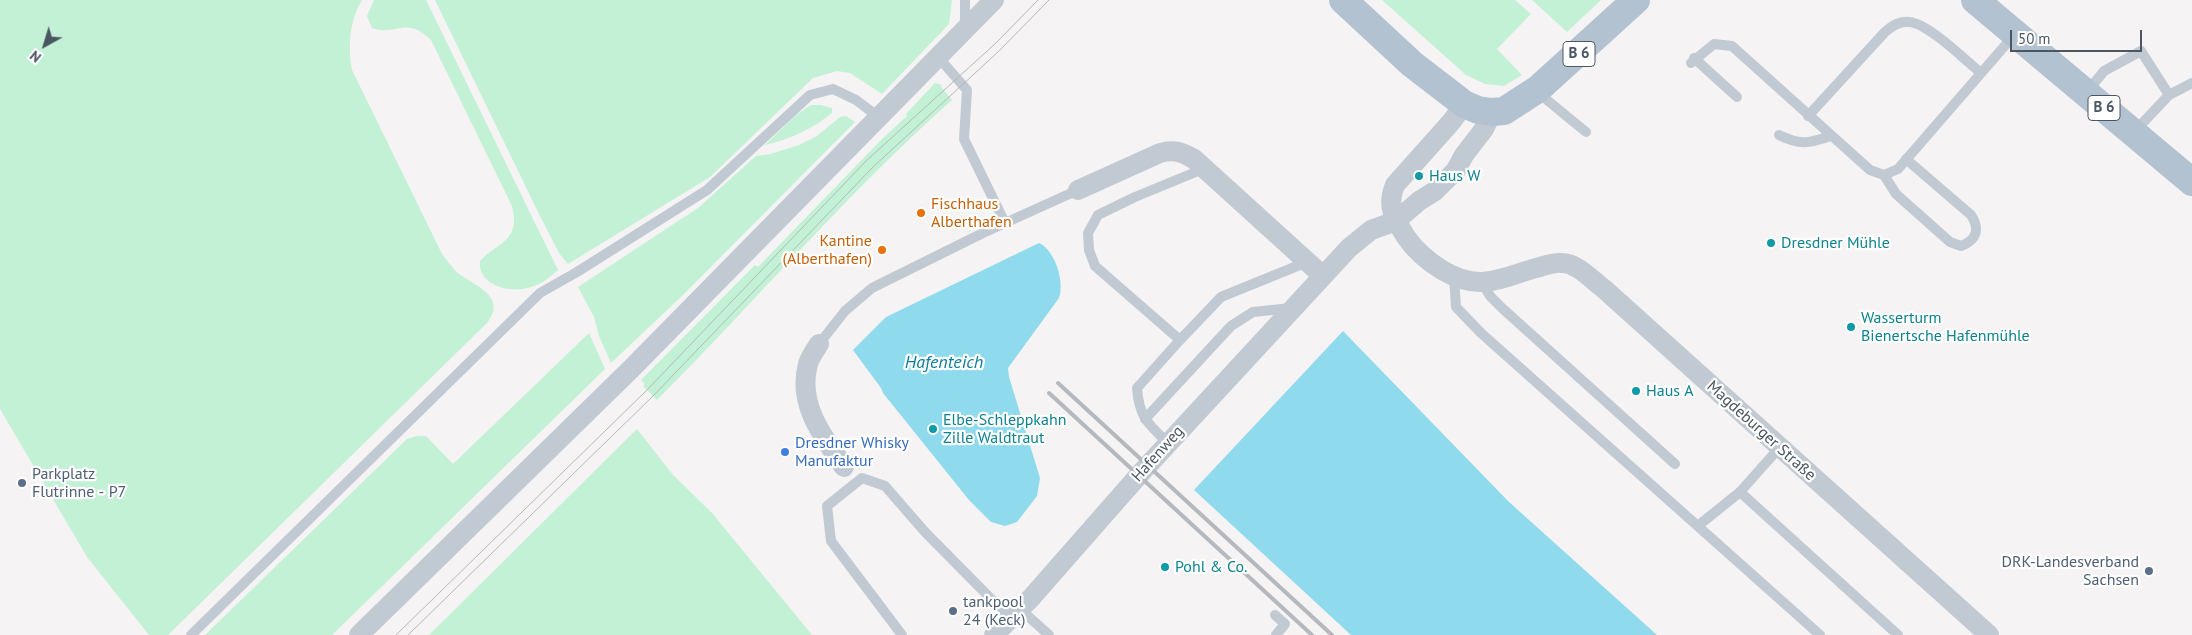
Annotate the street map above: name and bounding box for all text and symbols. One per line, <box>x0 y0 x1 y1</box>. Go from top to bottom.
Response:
north arrow <box>20 20 70 70</box>
scale bar <box>2012 20 2144 52</box>
text: 50 m <box>2018 29 2051 48</box>
road number: B 6 <box>1563 42 1595 66</box>
text: N <box>26 47 45 67</box>
road number: B 6 <box>2088 96 2120 120</box>
place label: Haus W <box>1429 166 1481 186</box>
marker: Haus W <box>1413 170 1425 182</box>
place label: Fischhaus Alberthafen <box>931 194 1012 232</box>
marker: Fischhaus Alberthafen <box>915 207 927 219</box>
place label: Kantine (Alberthafen) <box>782 231 872 269</box>
place label: Dresdner Mühle <box>1781 233 1890 253</box>
marker: Dresdner Mühle <box>1765 237 1777 249</box>
marker: Kantine (Alberthafen) <box>876 244 888 256</box>
place label: Wasserturm Bienertsche Hafenmühle <box>1861 308 2030 346</box>
marker: Wasserturm Bienertsche Hafenmühle <box>1845 321 1857 333</box>
water label: Hafenteich <box>905 352 983 374</box>
street label: Magdeburger Straße <box>1703 377 1819 485</box>
place label: Haus A <box>1646 381 1694 401</box>
marker: Haus A <box>1630 385 1642 397</box>
place label: Elbe-Schleppkahn Zille Waldtraut <box>943 410 1066 448</box>
street label: Hafenweg <box>1128 422 1188 486</box>
marker: Elbe-Schleppkahn Zille Waldtraut <box>927 423 939 435</box>
place label: Dresdner Whisky Manufaktur <box>795 433 909 471</box>
marker: Dresdner Whisky Manufaktur <box>779 446 791 458</box>
place label: Parkplatz Flutrinne - P7 <box>32 464 126 502</box>
marker: Parkplatz Flutrinne - P7 <box>16 477 28 489</box>
place label: DRK-Landesverband Sachsen <box>2002 552 2139 590</box>
place label: Pohl & Co. <box>1175 557 1247 577</box>
marker: Pohl & Co. <box>1159 561 1171 573</box>
marker: DRK-Landesverband Sachsen <box>2143 565 2155 577</box>
place label: tankpool 24 (Keck) <box>963 592 1025 630</box>
marker: tankpool 24 (Keck) <box>947 605 959 617</box>

